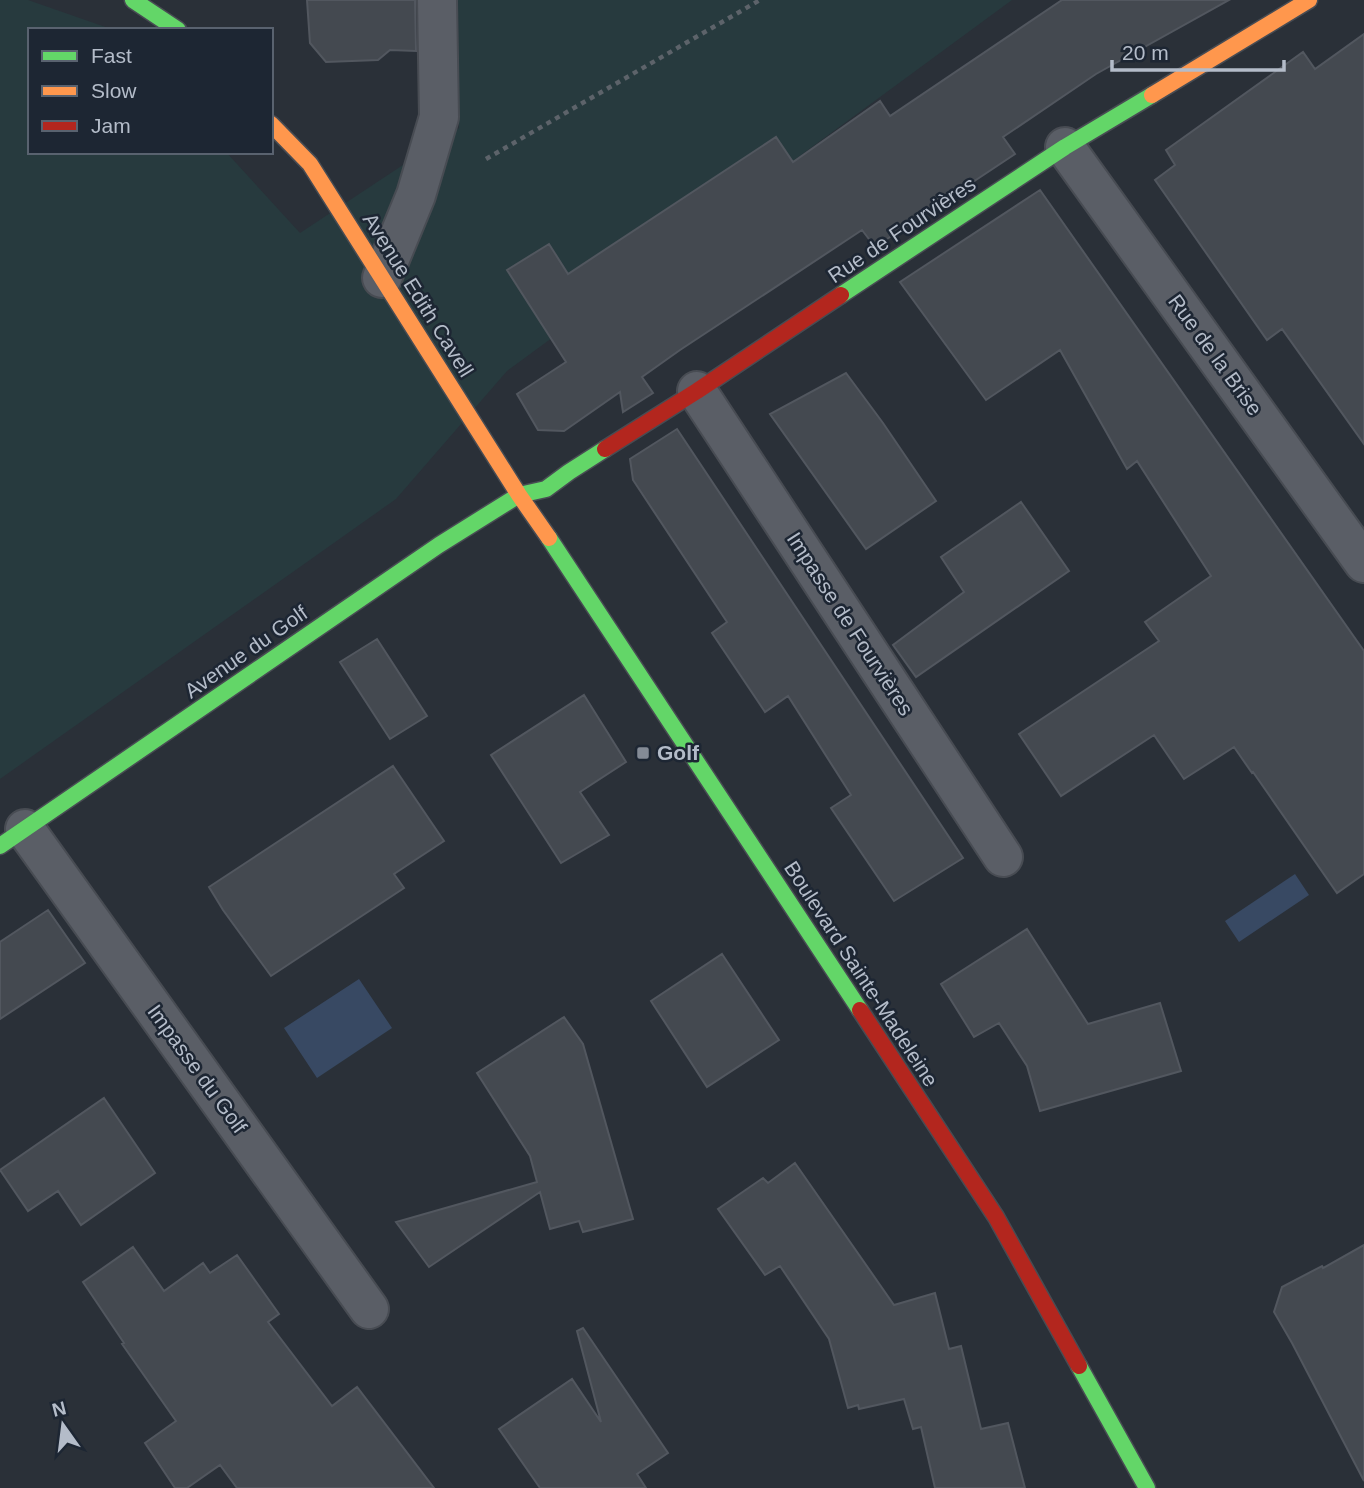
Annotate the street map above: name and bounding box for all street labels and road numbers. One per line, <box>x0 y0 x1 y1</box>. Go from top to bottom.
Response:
street label: Rue de Fourvières <box>824 172 980 287</box>
street label: Avenue Edith Cavell <box>359 209 478 381</box>
street label: Rue de la Brise <box>1164 290 1267 420</box>
street label: Impasse de Fourvières <box>783 528 918 720</box>
street label: Avenue du Golf <box>180 601 312 702</box>
street label: Boulevard Sainte-Madeleine <box>780 857 943 1091</box>
street label: Impasse du Golf <box>143 1000 252 1137</box>

